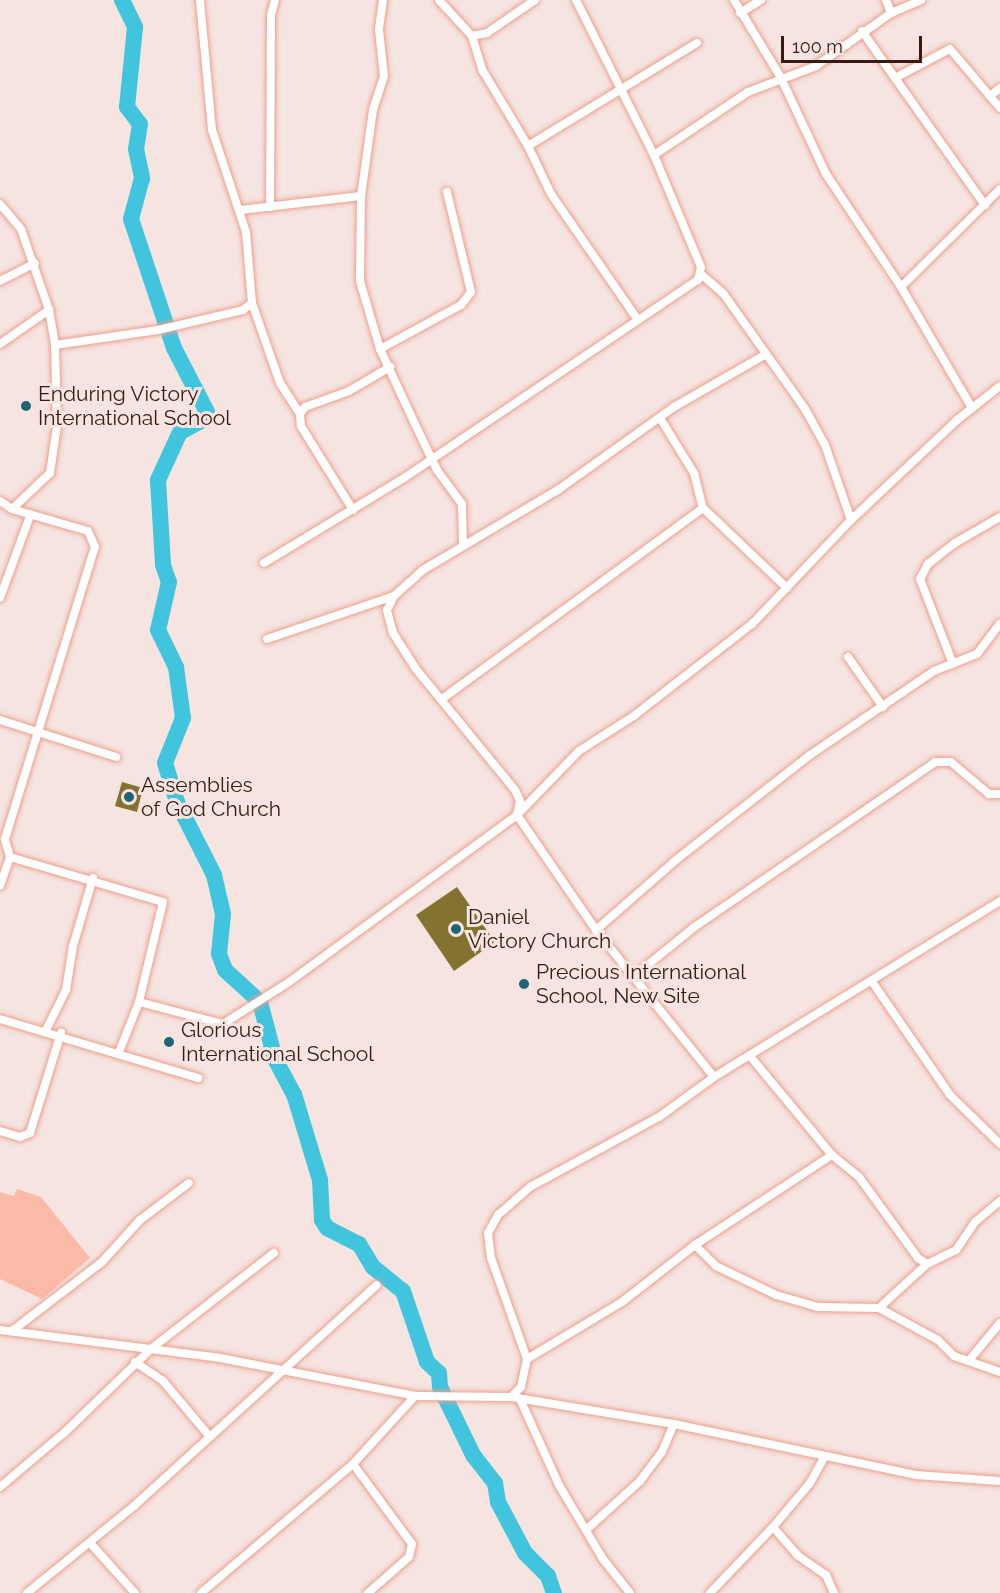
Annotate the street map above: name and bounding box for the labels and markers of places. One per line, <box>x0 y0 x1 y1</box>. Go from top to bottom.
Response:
place label: Enduring Victory International School <box>38 381 232 431</box>
marker: Enduring Victory International School <box>19 399 33 413</box>
place label: Assemblies of God Church <box>141 772 281 822</box>
marker: Assemblies of God Church <box>122 790 136 804</box>
place label: Daniel Victory Church <box>468 904 612 954</box>
marker: Daniel Victory Church <box>449 922 463 936</box>
place label: Precious International School, New Site <box>536 959 746 1009</box>
marker: Precious International School, New Site <box>517 977 531 991</box>
place label: Glorious International School <box>181 1017 375 1067</box>
marker: Glorious International School <box>162 1035 176 1049</box>

